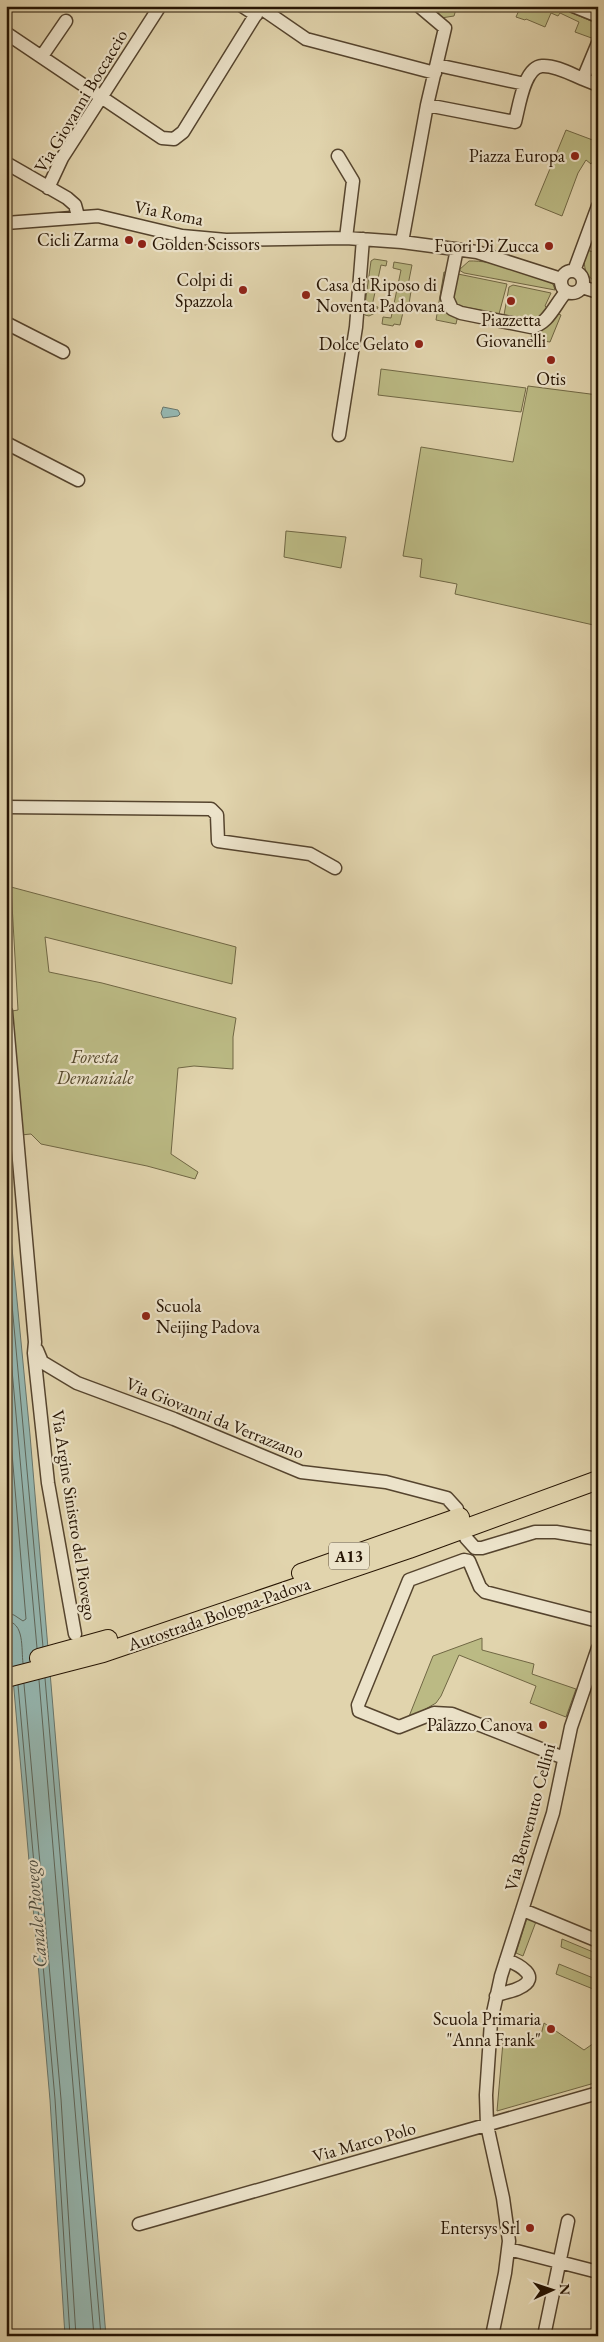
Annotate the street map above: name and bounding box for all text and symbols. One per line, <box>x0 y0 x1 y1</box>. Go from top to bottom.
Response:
street label: Via Giovanni Boccaccio <box>29 25 133 177</box>
place label: Piazza Europa <box>469 144 566 167</box>
marker: Piazza Europa <box>569 150 581 162</box>
street label: Via Roma <box>133 195 206 231</box>
place label: Cicli Zarma <box>37 228 120 251</box>
place label: Golden Scissors <box>152 232 260 255</box>
marker: Cicli Zarma <box>123 234 135 246</box>
place label: Fuori Di Zucca <box>434 234 540 257</box>
marker: Golden Scissors <box>136 238 148 250</box>
marker: Fuori Di Zucca <box>543 240 555 252</box>
place label: Colpi di Spazzola <box>175 268 234 312</box>
place label: Casa di Riposo di Noventa Padovana <box>316 273 446 317</box>
marker: Colpi di Spazzola <box>237 284 249 296</box>
marker: Casa di Riposo di Noventa Padovana <box>300 289 312 301</box>
marker: Piazzetta Giovanelli <box>505 295 517 307</box>
place label: Piazzetta Giovanelli <box>476 308 547 352</box>
place label: Dolce Gelato <box>319 332 409 355</box>
marker: Dolce Gelato <box>413 338 425 350</box>
marker: Otis <box>545 354 557 366</box>
place label: Otis <box>536 367 566 390</box>
park label: Foresta Demaniale <box>56 1045 134 1089</box>
place label: Scuola Neijing Padova <box>156 1294 261 1338</box>
marker: Scuola Neijing Padova <box>140 1310 152 1322</box>
street label: Via Giovanni da Verrazzano <box>123 1371 308 1464</box>
street label: Via Argine Sinistro del Piovego <box>47 1408 103 1622</box>
road number: A13 <box>329 1542 369 1570</box>
street label: Autostrada Bologna-Padova <box>124 1571 314 1656</box>
place label: Palazzo Canova <box>427 1713 534 1736</box>
marker: Palazzo Canova <box>537 1719 549 1731</box>
street label: Via Benvenuto Cellini <box>499 1740 560 1893</box>
water label: Canale Piovego <box>18 1859 53 1969</box>
place label: Scuola Primaria "Anna Frank" <box>433 2007 542 2051</box>
marker: Scuola Primaria "Anna Frank" <box>545 2023 557 2035</box>
street label: Via Marco Polo <box>310 2116 418 2167</box>
place label: Entersys Srl <box>440 2216 520 2239</box>
marker: Entersys Srl <box>524 2222 536 2234</box>
north arrow <box>526 2264 576 2314</box>
text: N <box>556 2283 574 2296</box>

